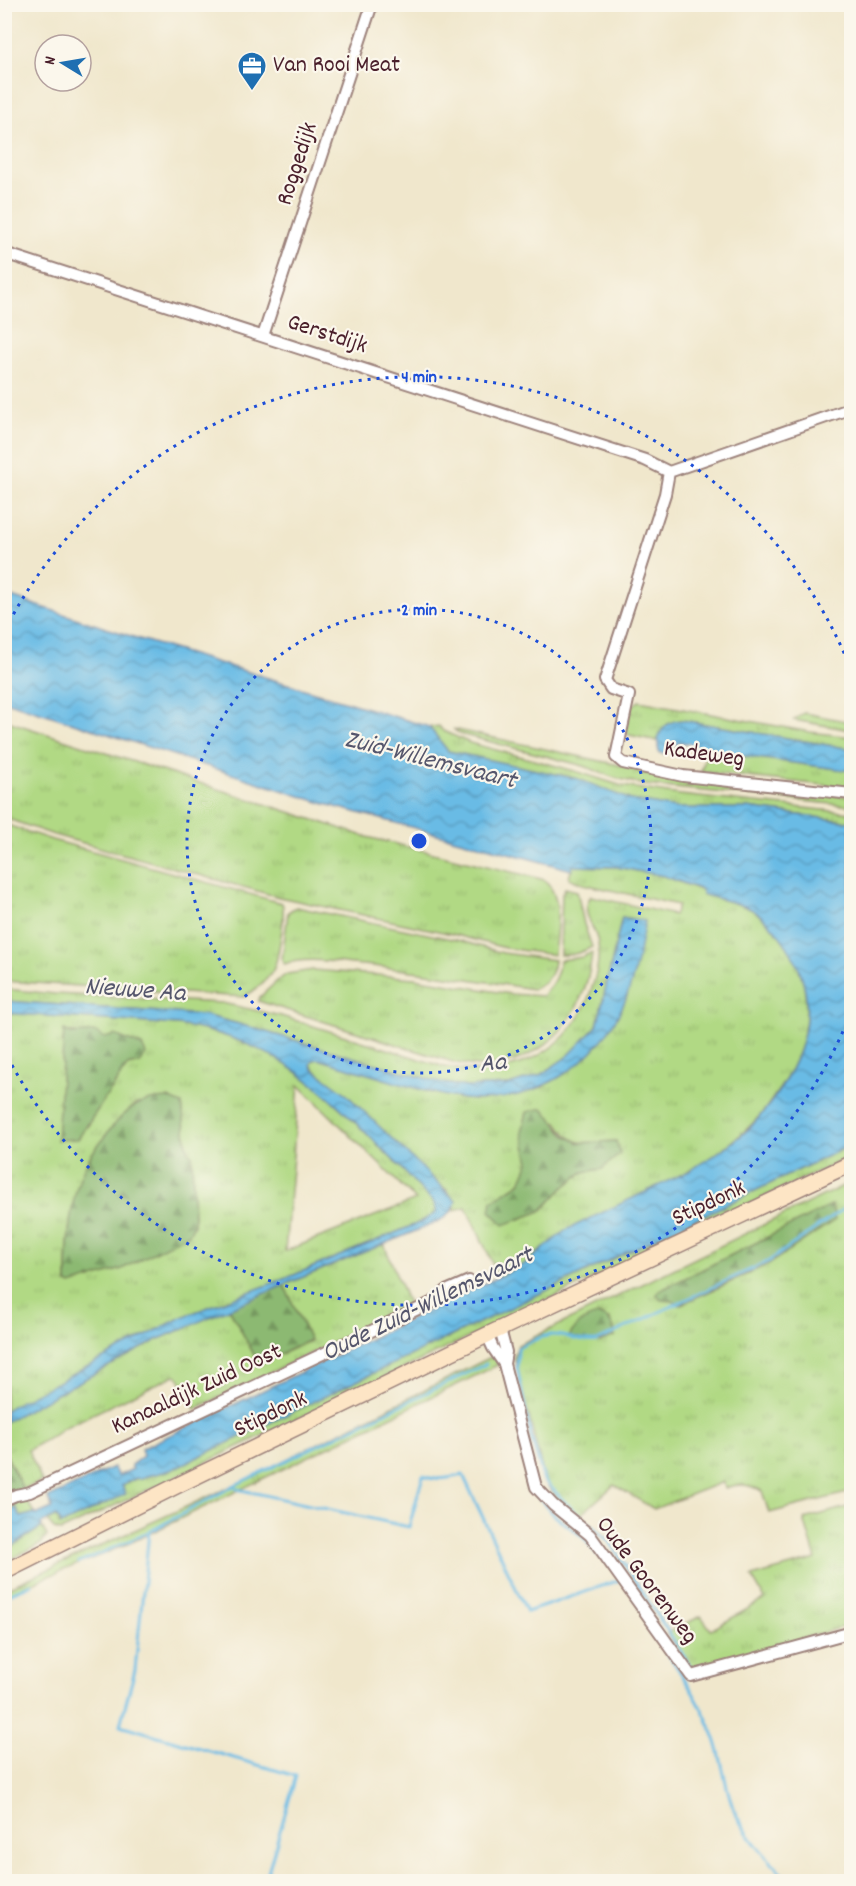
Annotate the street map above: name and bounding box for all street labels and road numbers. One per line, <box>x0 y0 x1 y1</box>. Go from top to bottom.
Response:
street label: Roggedijk <box>269 118 327 210</box>
street label: Gerstdijk <box>283 306 371 364</box>
street label: Kadeweg <box>662 733 746 777</box>
street label: Stipdonk <box>667 1172 751 1236</box>
street label: Kanaaldijk Zuid Oost <box>106 1336 288 1444</box>
street label: Stipdonk <box>229 1383 313 1447</box>
street label: Oude Goorenweg <box>587 1510 705 1652</box>

